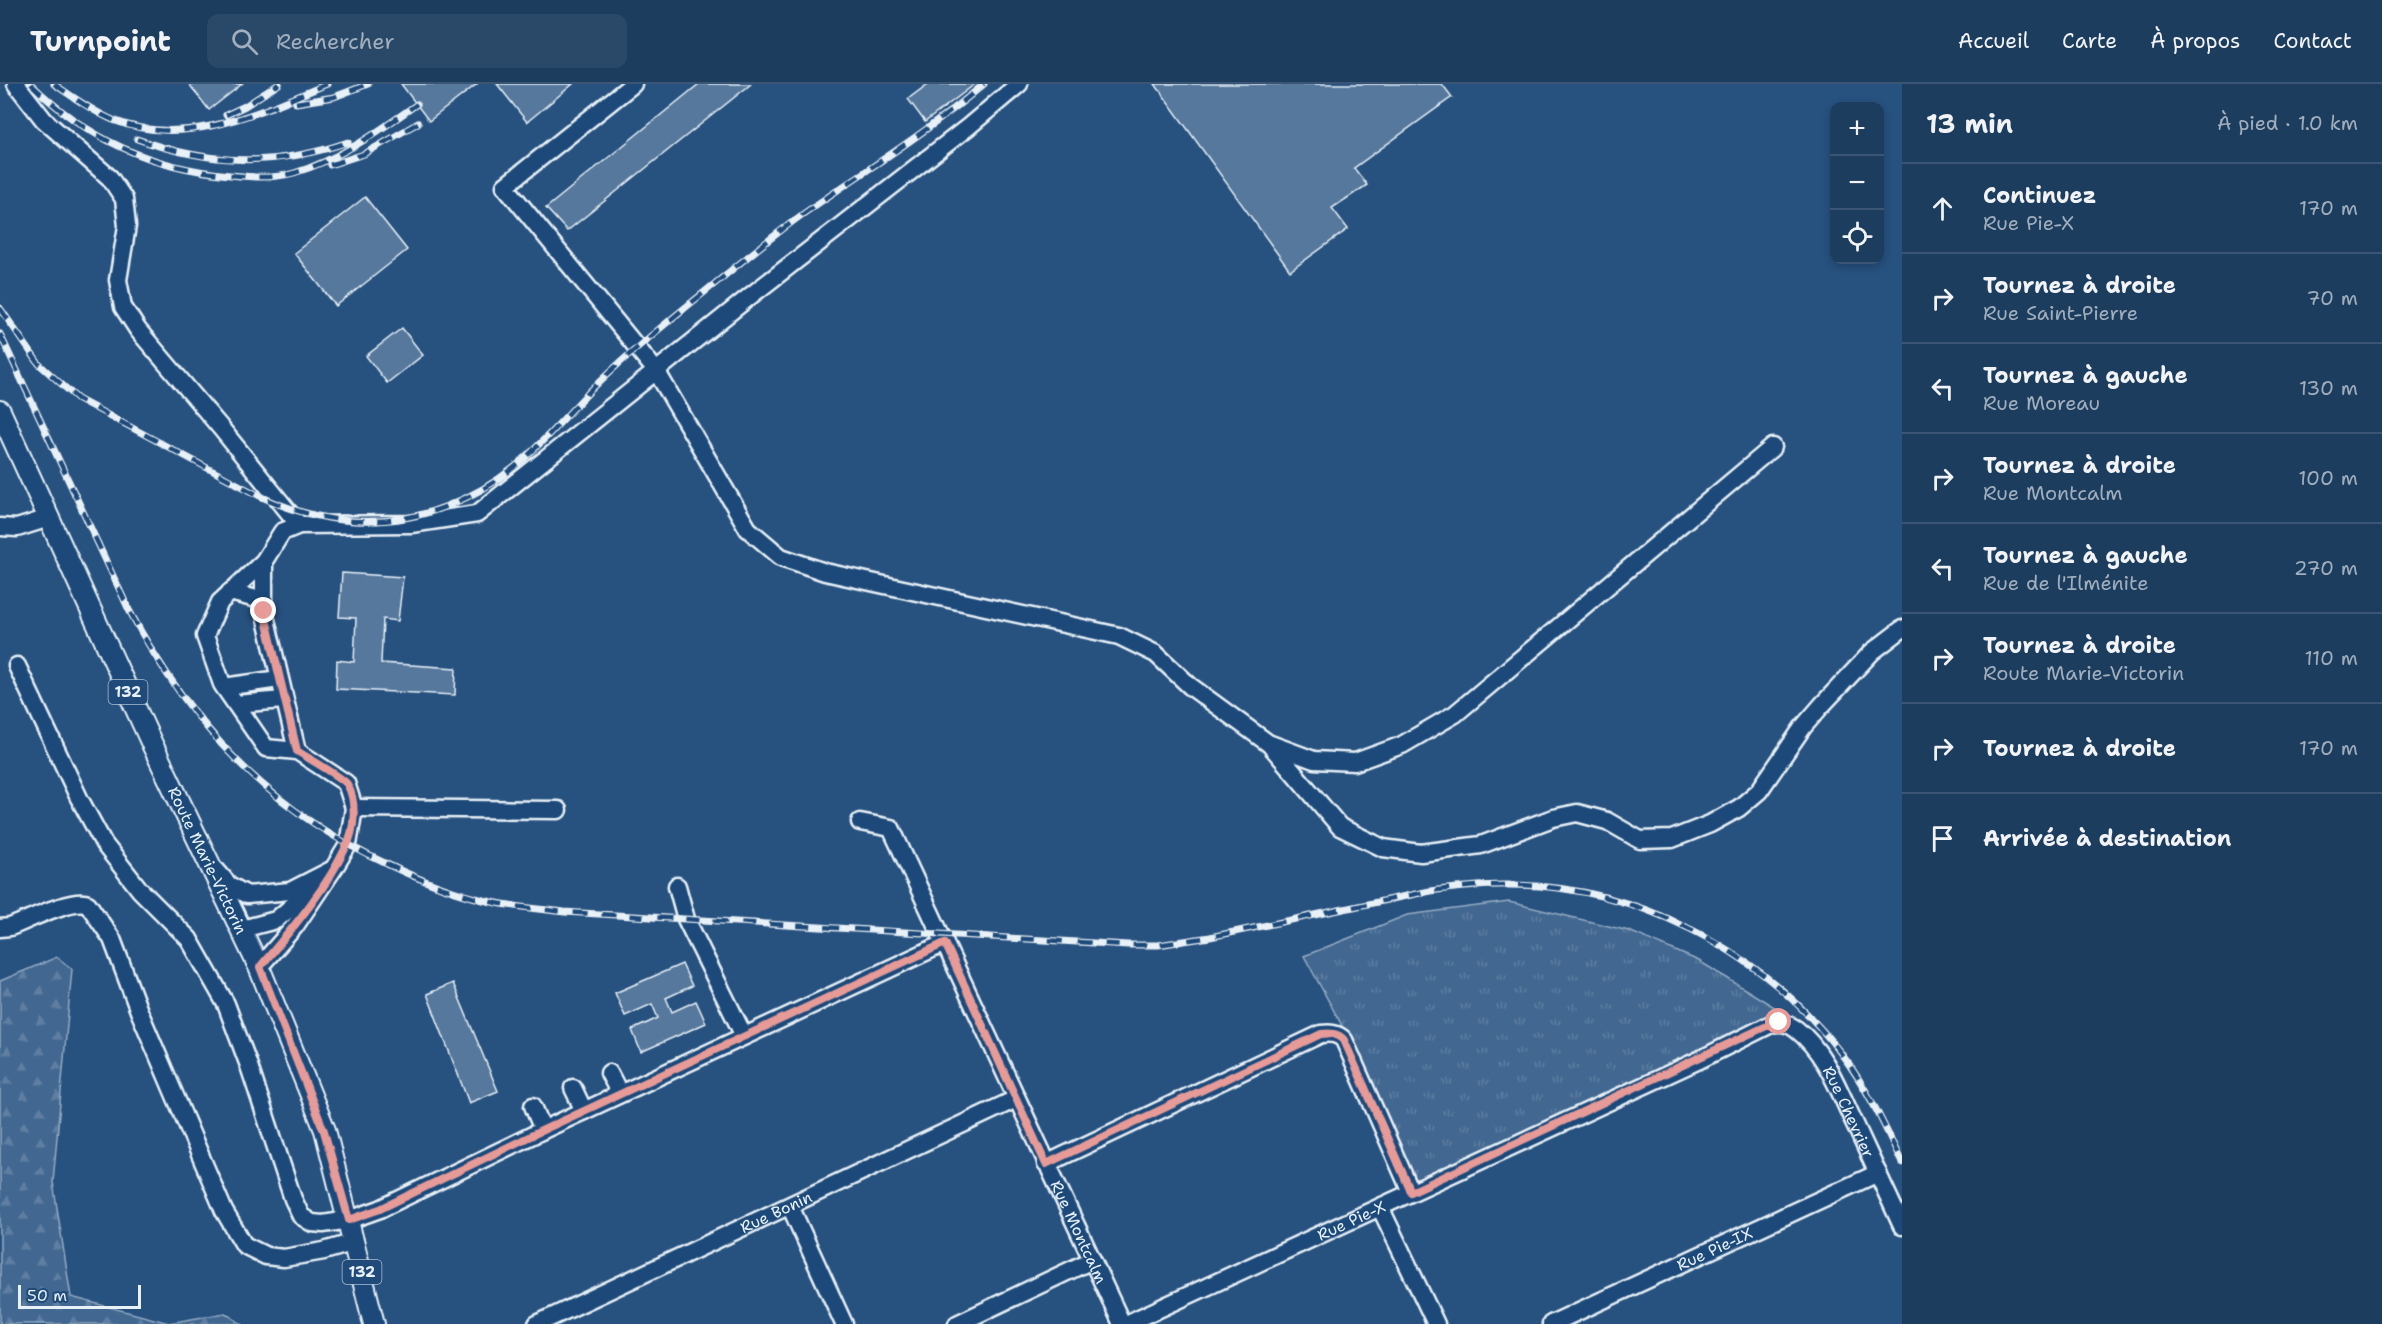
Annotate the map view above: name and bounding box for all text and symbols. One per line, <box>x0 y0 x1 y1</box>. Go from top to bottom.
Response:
search box <box>207 14 627 68</box>
text: Turnpoint <box>30 22 171 60</box>
icon: search <box>228 25 261 58</box>
text: Rechercher <box>276 27 395 56</box>
text: Accueil <box>1958 27 2029 55</box>
text: Carte <box>2062 27 2117 55</box>
text: À propos <box>2150 27 2240 55</box>
text: Contact <box>2273 27 2352 55</box>
map controls <box>1830 102 1884 264</box>
button: + <box>1830 102 1884 156</box>
text: 13 min <box>1926 106 2013 141</box>
text: À pied · 1.0 km <box>2217 110 2358 136</box>
button: − <box>1830 156 1884 210</box>
text: Continuez <box>1983 181 2096 210</box>
icon: ahead <box>1926 192 1959 225</box>
text: 170 m <box>2299 195 2358 221</box>
button: locate <box>1830 210 1884 264</box>
text: Rue Pie-X <box>1983 210 2074 236</box>
text: Tournez à droite <box>1983 271 2176 300</box>
icon: right <box>1926 282 1959 315</box>
text: 70 m <box>2306 285 2358 311</box>
text: Rue Saint-Pierre <box>1983 300 2138 326</box>
text: Tournez à gauche <box>1983 361 2188 390</box>
icon: left <box>1926 372 1959 405</box>
text: 130 m <box>2299 375 2358 401</box>
text: Rue Moreau <box>1983 390 2100 416</box>
text: Tournez à droite <box>1983 451 2176 480</box>
icon: right <box>1926 462 1959 495</box>
text: 100 m <box>2298 465 2358 491</box>
text: Rue Montcalm <box>1983 480 2123 506</box>
text: Tournez à gauche <box>1983 541 2188 570</box>
icon: left <box>1926 552 1959 585</box>
text: 270 m <box>2294 555 2358 581</box>
text: Rue de l'Ilménite <box>1983 570 2149 596</box>
route end <box>250 597 276 623</box>
text: Tournez à droite <box>1983 631 2176 660</box>
icon: right <box>1926 642 1959 675</box>
text: 110 m <box>2304 645 2358 671</box>
text: Route Marie-Victorin <box>1983 660 2184 686</box>
road number: 132 <box>108 680 148 704</box>
icon: right <box>1926 732 1959 765</box>
text: Tournez à droite <box>1983 734 2176 763</box>
text: 170 m <box>2299 735 2358 761</box>
street label: Route Marie-Victorin <box>163 783 252 938</box>
icon: arrive <box>1926 822 1959 855</box>
text: Arrivée à destination <box>1983 824 2231 853</box>
route start <box>1765 1008 1791 1034</box>
street label: Rue Chevrier <box>1818 1062 1879 1161</box>
street label: Rue Montcalm <box>1046 1177 1112 1287</box>
street label: Rue Bonin <box>737 1186 815 1238</box>
street label: Rue Pie-X <box>1314 1195 1389 1245</box>
street label: Rue Pie-IX <box>1673 1222 1756 1275</box>
road number: 132 <box>342 1260 382 1284</box>
scale bar <box>18 1282 141 1310</box>
text: 50 m <box>27 1285 67 1306</box>

